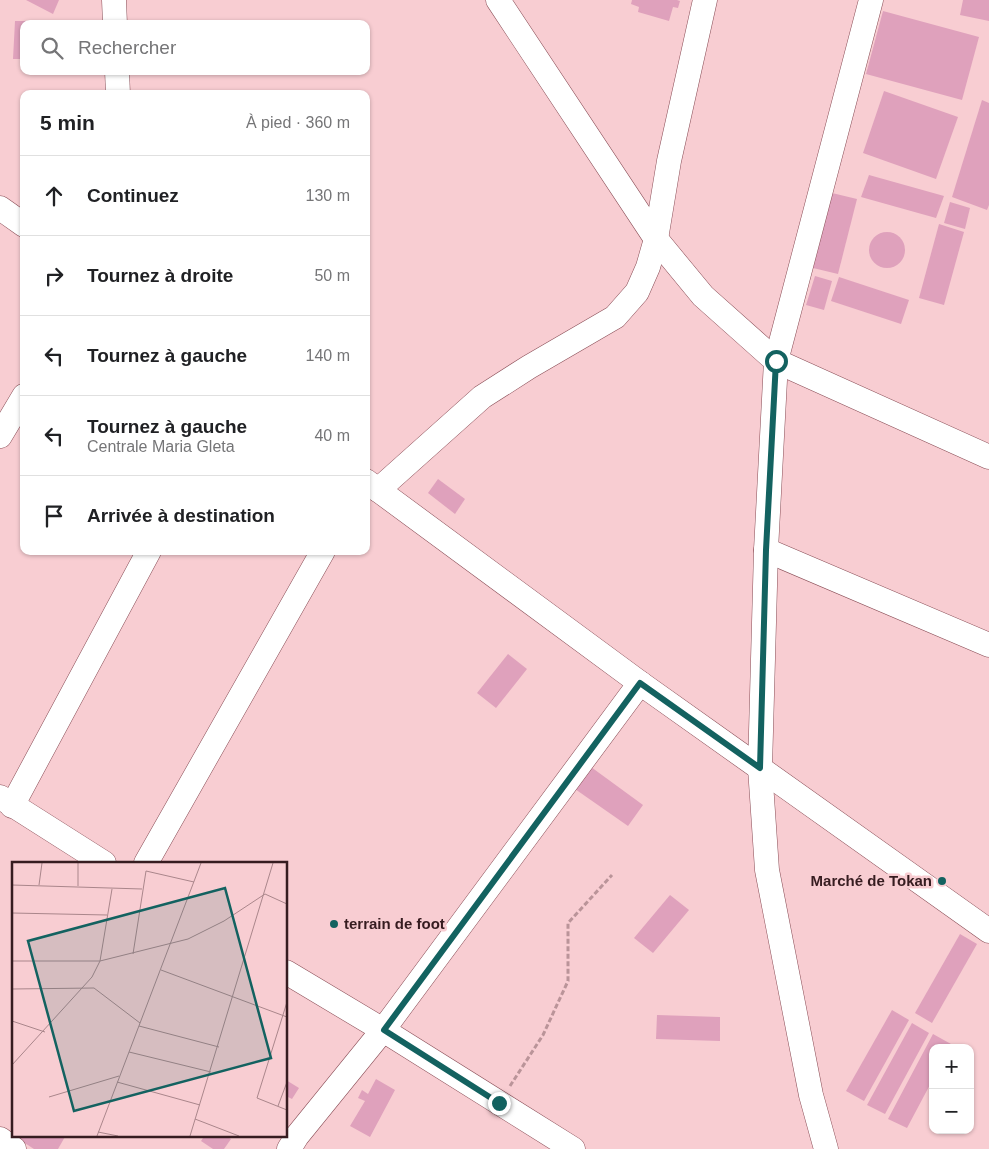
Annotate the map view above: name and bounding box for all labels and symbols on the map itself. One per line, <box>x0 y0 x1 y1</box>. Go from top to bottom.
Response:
route start <box>765 350 788 373</box>
inset map <box>12 862 288 1136</box>
place label: Marché de Tokan <box>811 872 932 889</box>
marker: Marché de Tokan <box>936 875 948 887</box>
place label: terrain de foot <box>344 915 445 932</box>
marker: terrain de foot <box>328 918 340 930</box>
route end <box>488 1092 511 1115</box>

